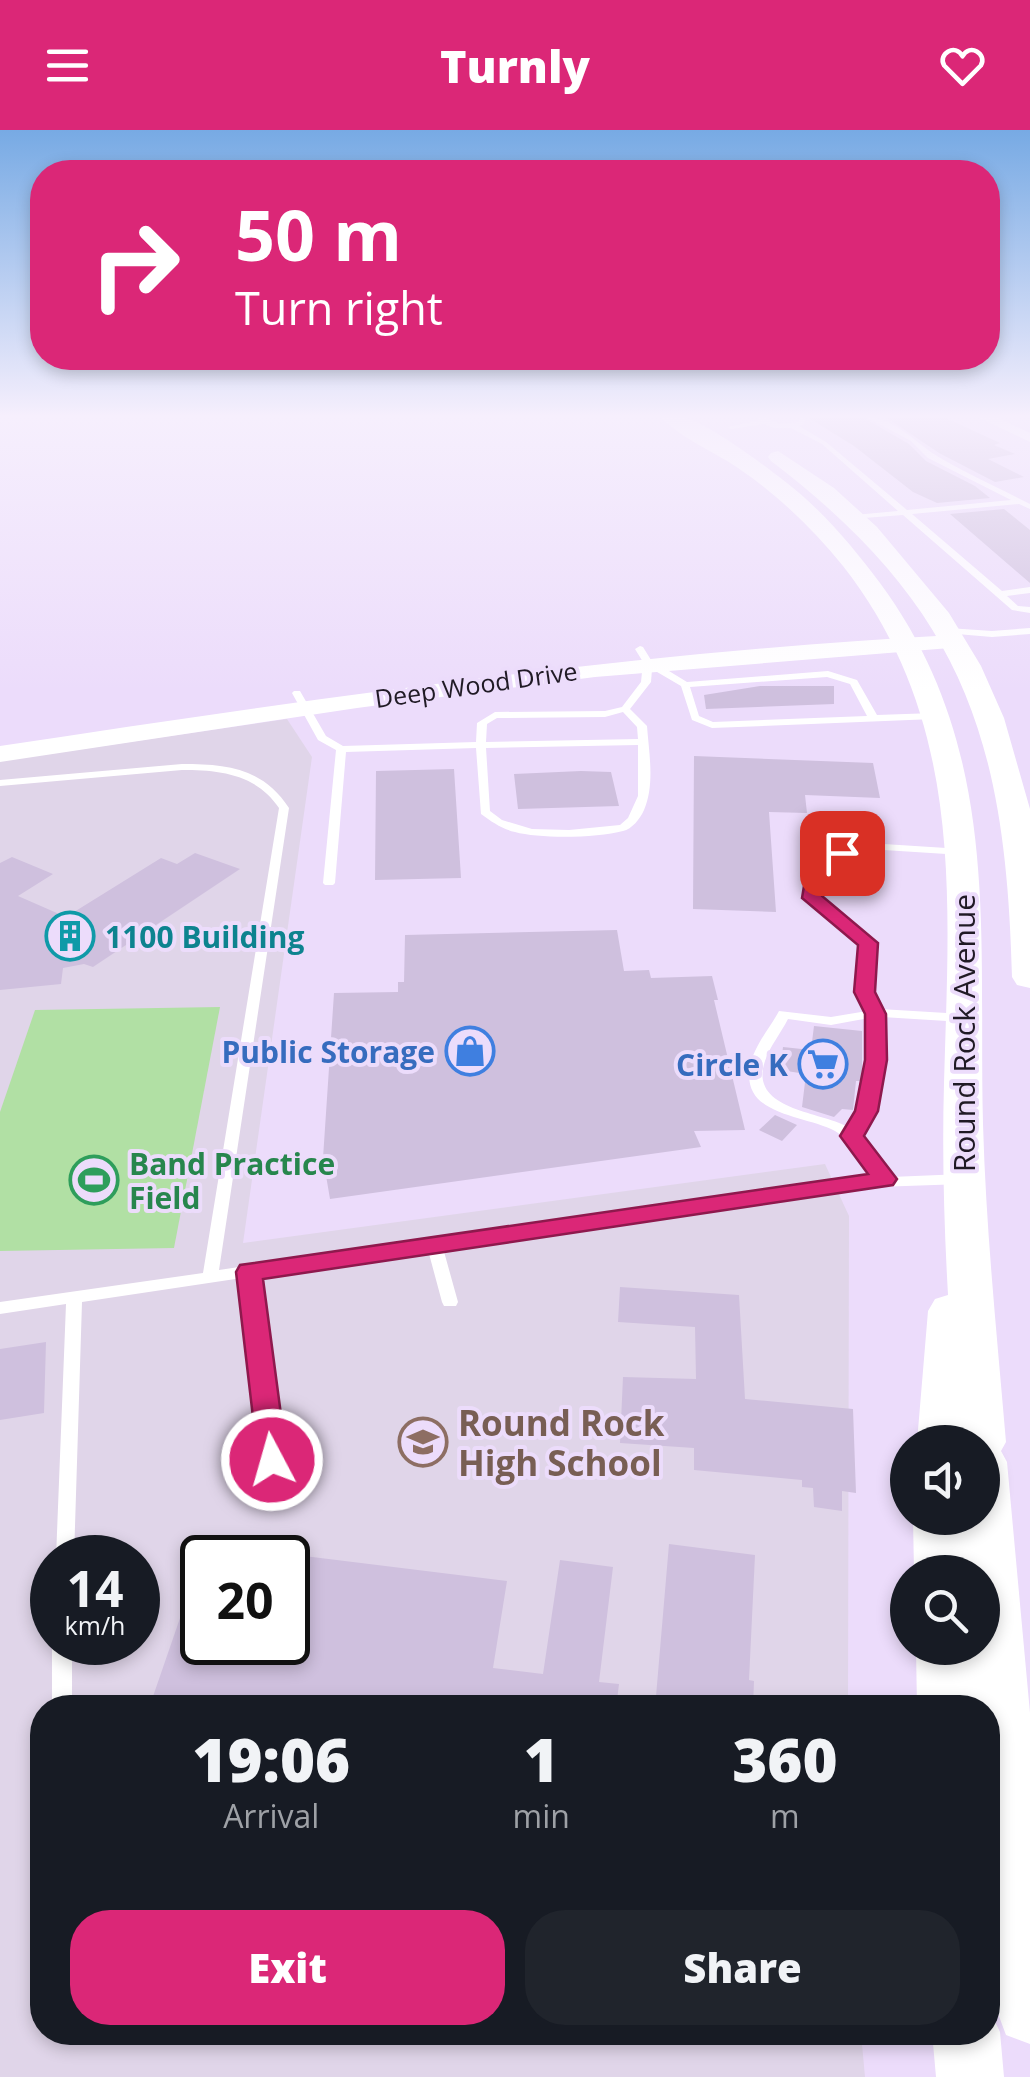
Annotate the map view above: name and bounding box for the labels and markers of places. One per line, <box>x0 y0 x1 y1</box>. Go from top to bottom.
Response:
pin <box>800 811 885 896</box>
building icon: 1100 Building <box>44 910 96 962</box>
place label: 1100 Building <box>105 916 304 957</box>
shop icon: Public Storage <box>444 1025 496 1077</box>
place label: Public Storage <box>221 1031 435 1072</box>
supermarket icon: Circle K <box>797 1038 849 1090</box>
place label: Circle K <box>676 1044 788 1085</box>
place label: Band Practice Field <box>129 1143 335 1218</box>
sports icon: Band Practice Field <box>68 1154 120 1206</box>
place label: Round Rock High School <box>458 1399 665 1486</box>
school or university icon: Round Rock High School <box>397 1416 449 1468</box>

